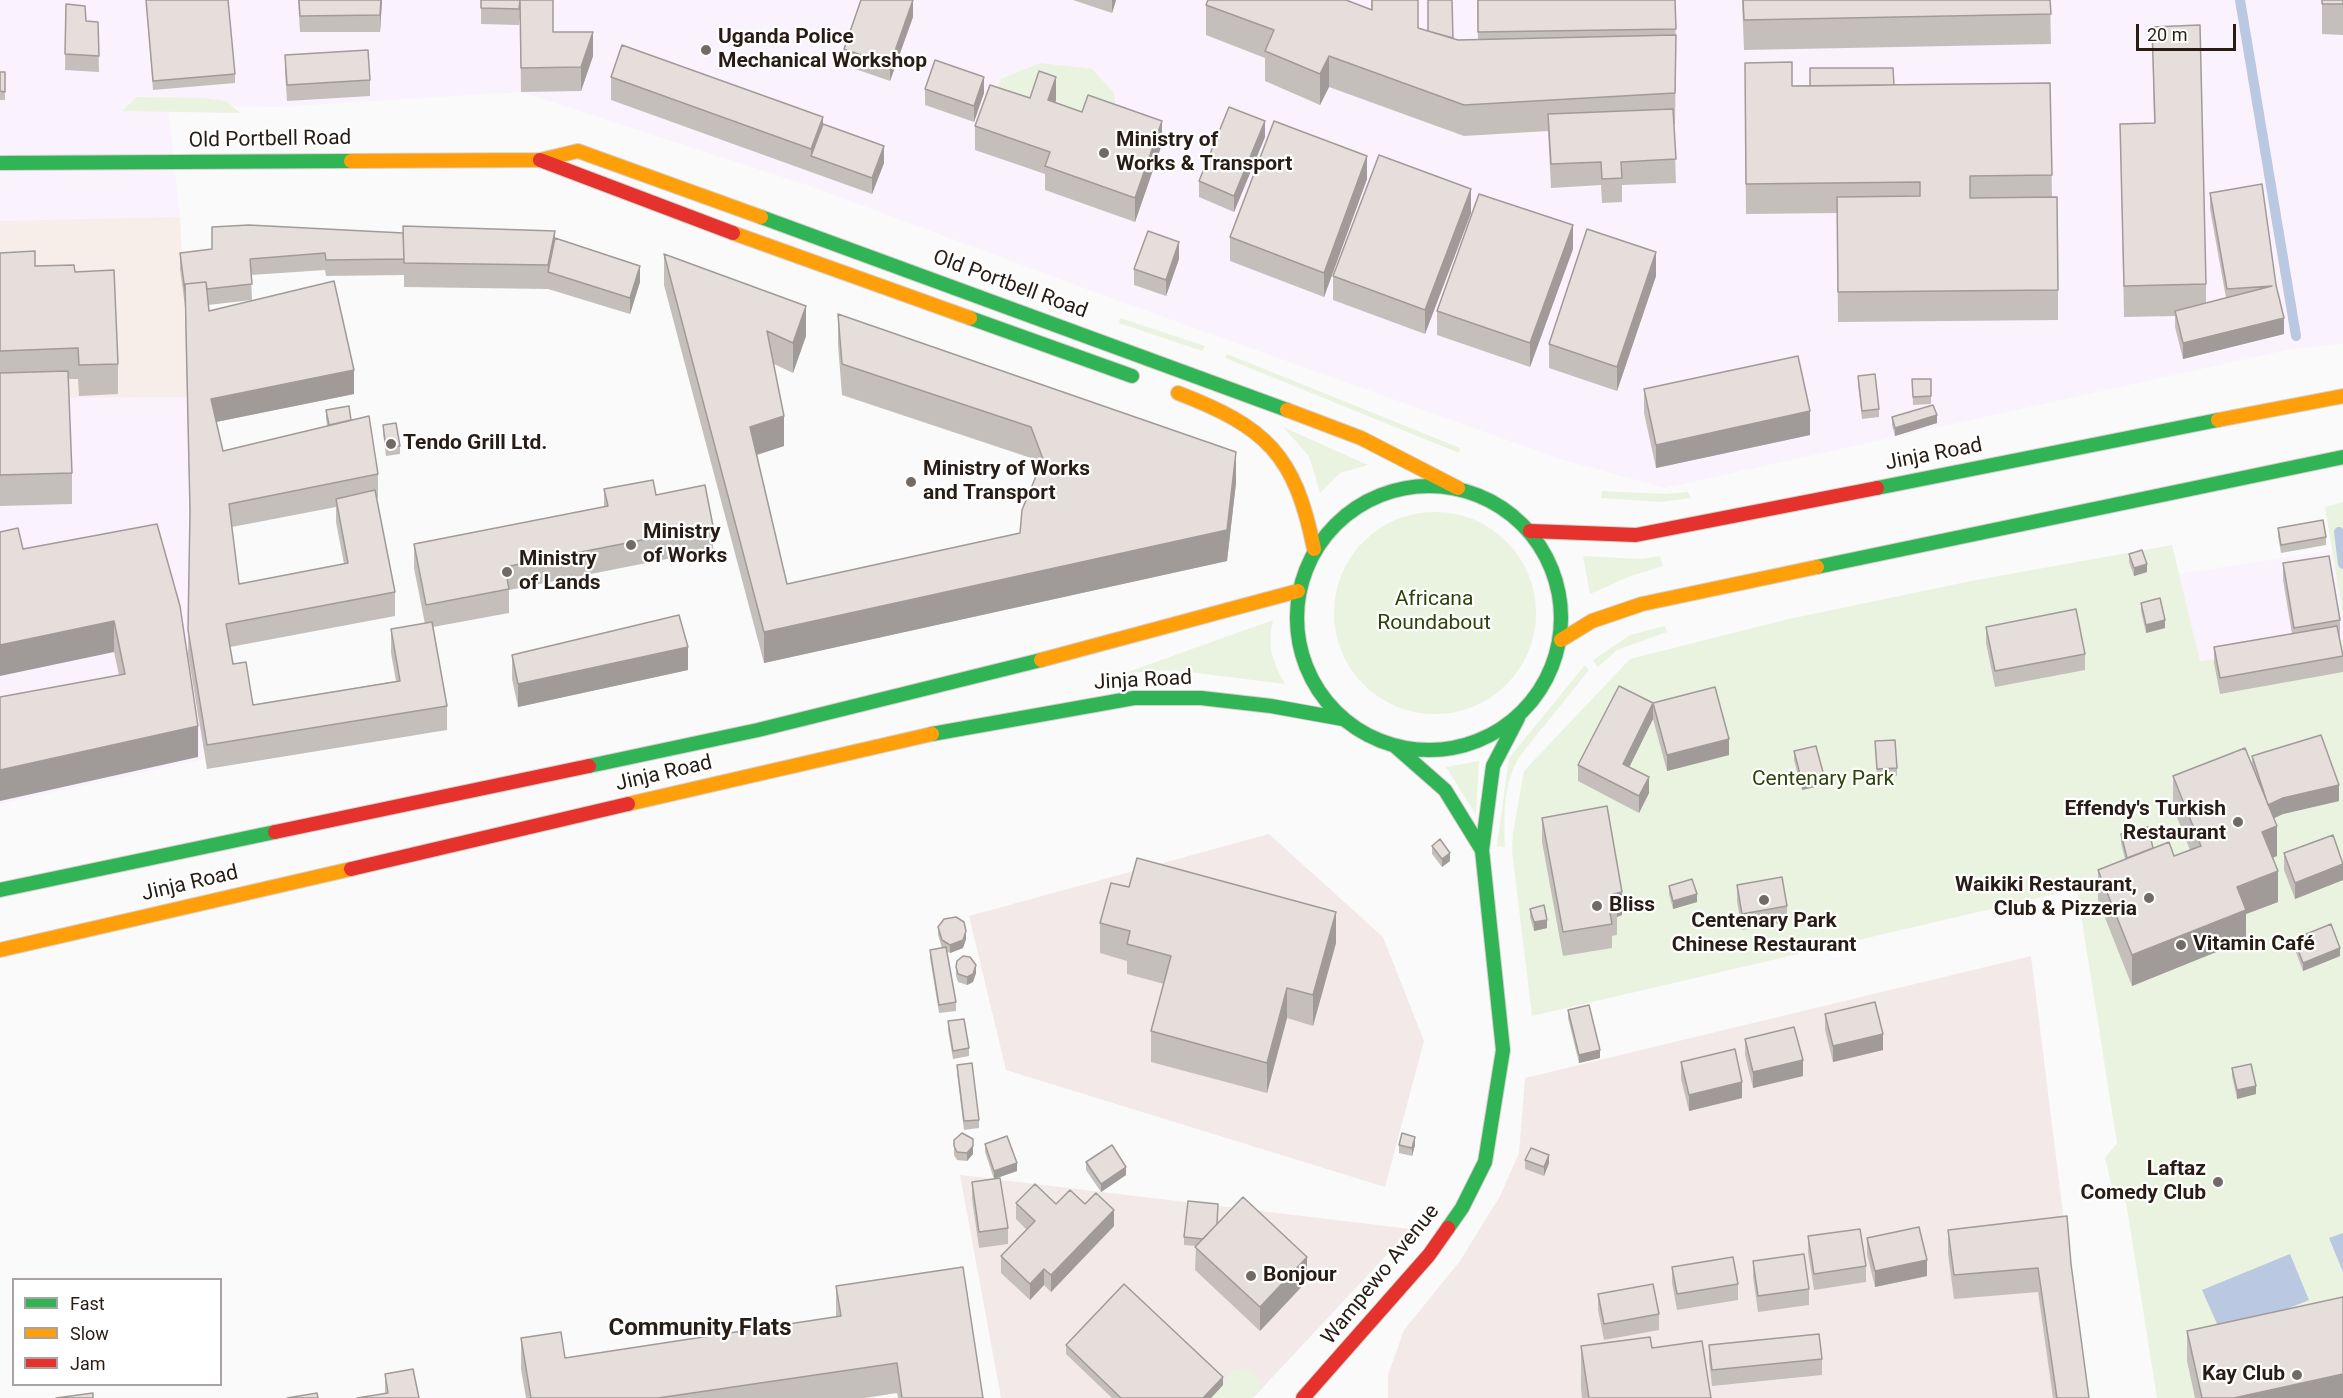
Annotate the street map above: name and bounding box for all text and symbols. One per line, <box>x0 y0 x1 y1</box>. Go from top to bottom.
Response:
scale bar <box>2139 12 2240 50</box>
text: 20 m <box>2147 24 2187 45</box>
place label: Uganda Police Mechanical Workshop <box>718 25 927 75</box>
marker: Uganda Police Mechanical Workshop <box>699 43 713 57</box>
street label: Old Portbell Road <box>188 126 352 154</box>
place label: Ministry of Works & Transport <box>1116 128 1292 178</box>
marker: Ministry of Works & Transport <box>1097 146 1111 160</box>
street label: Old Portbell Road <box>929 245 1091 325</box>
place label: Tendo Grill Ltd. <box>403 431 547 457</box>
street label: Jinja Road <box>1883 433 1985 477</box>
marker: Tendo Grill Ltd. <box>384 437 398 451</box>
place label: Ministry of Works and Transport <box>923 457 1090 507</box>
marker: Ministry of Works and Transport <box>904 475 918 489</box>
place label: Ministry of Works <box>643 520 727 570</box>
marker: Ministry of Works <box>624 538 638 552</box>
place label: Ministry of Lands <box>519 547 601 597</box>
marker: Ministry of Lands <box>500 565 514 579</box>
park label: Africana Roundabout <box>1377 587 1491 637</box>
street label: Jinja Road <box>1093 666 1193 696</box>
street label: Jinja Road <box>613 751 715 797</box>
park label: Centenary Park <box>1752 767 1894 793</box>
place label: Effendy's Turkish Restaurant <box>2064 797 2226 847</box>
marker: Effendy's Turkish Restaurant <box>2231 815 2245 829</box>
street label: Jinja Road <box>139 861 241 907</box>
place label: Waikiki Restaurant, Club & Pizzeria <box>1955 873 2137 923</box>
marker: Waikiki Restaurant, Club & Pizzeria <box>2142 891 2156 905</box>
place label: Bliss <box>1609 893 1655 919</box>
marker: Centenary Park Chinese Restaurant <box>1757 893 1771 907</box>
marker: Bliss <box>1590 899 1604 913</box>
place label: Centenary Park Chinese Restaurant <box>1672 909 1856 959</box>
place label: Vitamin Café <box>2193 932 2315 958</box>
marker: Vitamin Café <box>2174 938 2188 952</box>
place label: Laftaz Comedy Club <box>2080 1157 2206 1207</box>
marker: Laftaz Comedy Club <box>2211 1175 2225 1189</box>
street label: Wampewo Avenue <box>1317 1200 1445 1350</box>
place label: Bonjour <box>1263 1263 1337 1289</box>
marker: Bonjour <box>1244 1269 1258 1283</box>
legend <box>12 1278 222 1386</box>
text: Fast <box>70 1293 105 1314</box>
district label: Community Flats <box>608 1315 792 1343</box>
text: Slow <box>70 1323 109 1344</box>
text: Jam <box>70 1353 106 1374</box>
place label: Kay Club <box>2202 1362 2285 1388</box>
marker: Kay Club <box>2290 1368 2304 1382</box>

